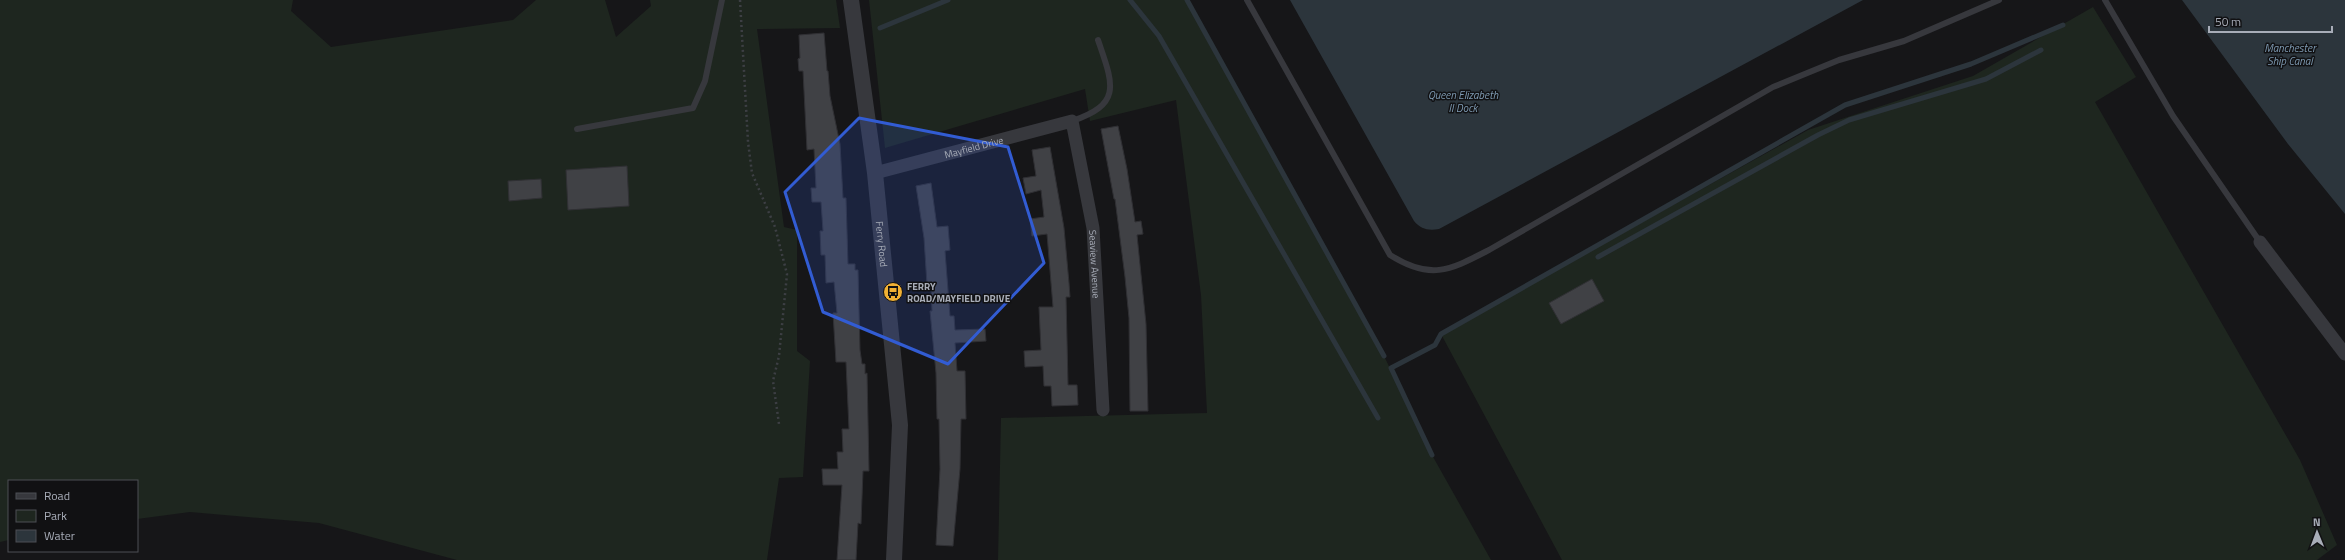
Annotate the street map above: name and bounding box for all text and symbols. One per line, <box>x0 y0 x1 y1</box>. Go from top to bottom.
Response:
scale bar <box>2209 8 2332 34</box>
text: 50 m <box>2215 12 2241 31</box>
water label: Manchester Ship Canal <box>2264 40 2317 69</box>
water label: Queen Elizabeth II Dock <box>1428 87 1499 116</box>
street label: Mayfield Drive <box>942 132 1005 162</box>
street label: Ferry Road <box>872 220 892 268</box>
street label: Seaview Avenue <box>1086 229 1104 299</box>
place label: FERRY ROAD/MAYFIELD DRIVE <box>907 279 1011 306</box>
bus stop icon: FERRY ROAD/MAYFIELD DRIVE <box>882 281 904 303</box>
legend <box>8 480 138 552</box>
text: Road <box>44 486 70 505</box>
text: Park <box>44 506 67 525</box>
north arrow <box>2297 512 2337 552</box>
text: N <box>2313 514 2321 530</box>
text: Water <box>44 526 75 545</box>

